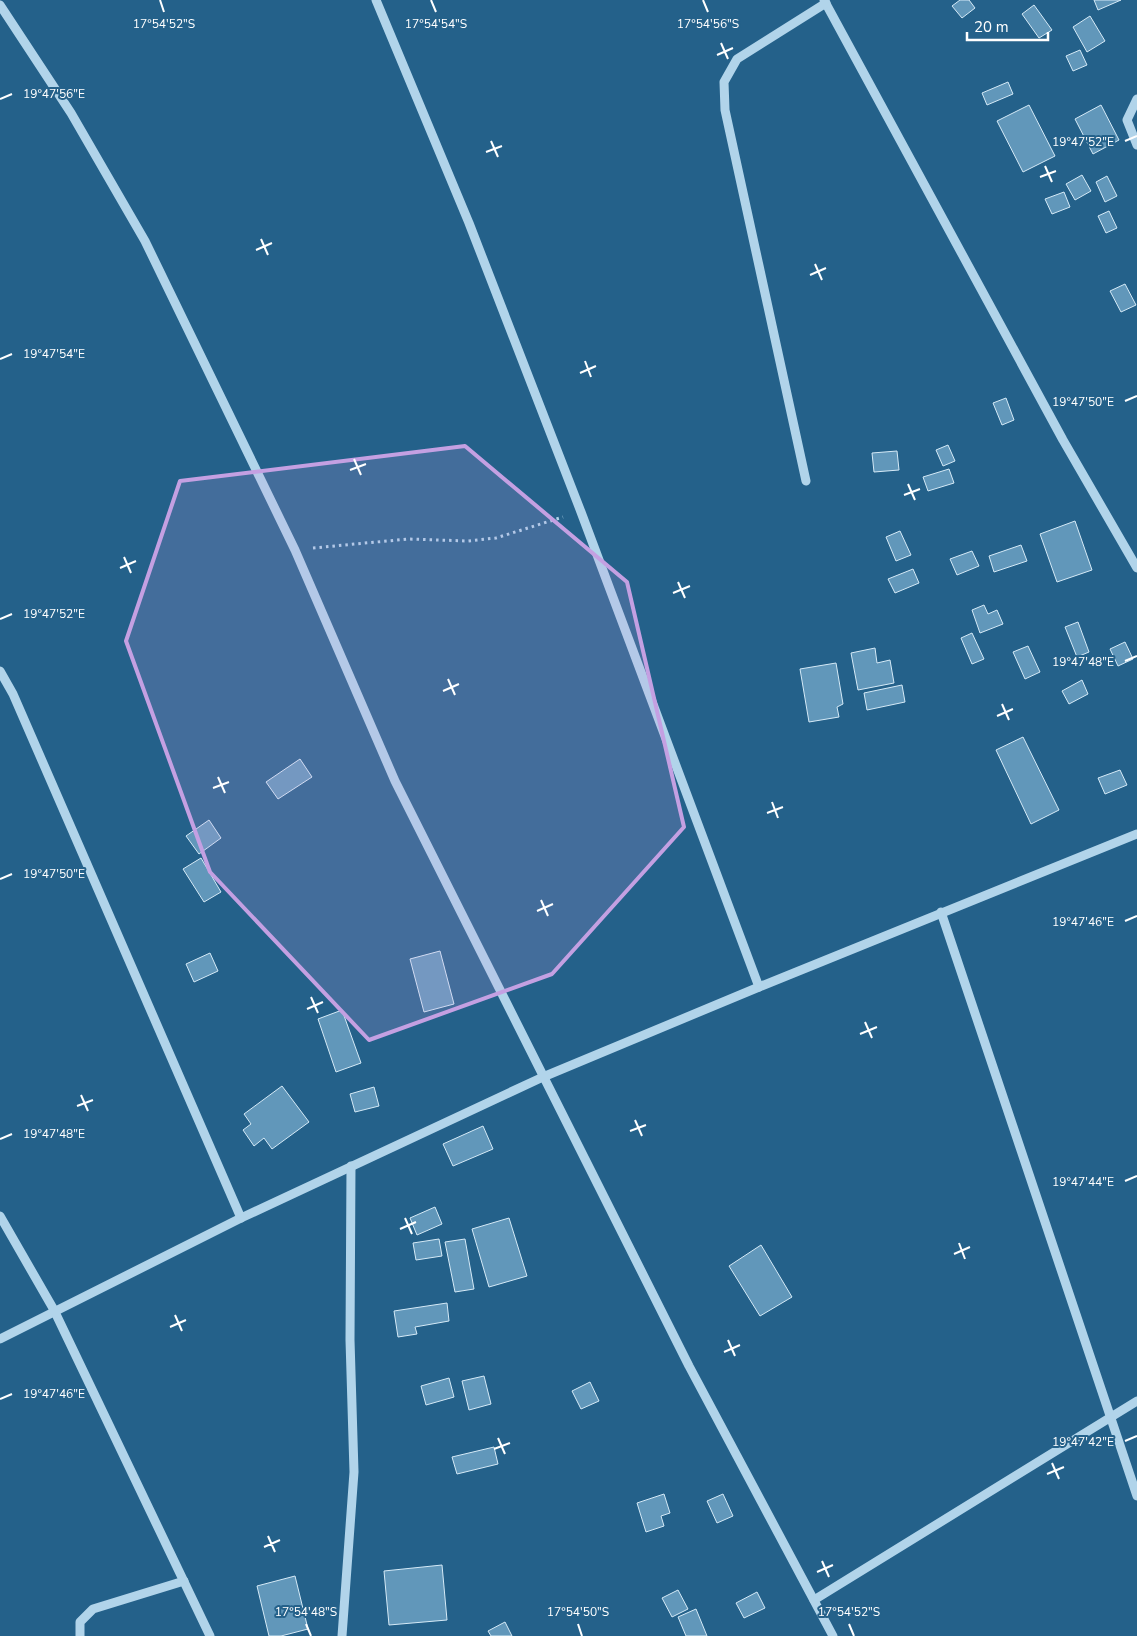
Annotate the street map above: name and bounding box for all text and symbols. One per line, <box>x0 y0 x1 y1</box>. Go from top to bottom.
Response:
scale bar <box>967 10 1048 42</box>
text: 17°54'52"S <box>133 16 195 32</box>
text: 17°54'54"S <box>405 16 467 32</box>
text: 17°54'56"S <box>677 16 739 32</box>
text: 20 m <box>974 17 1009 37</box>
text: 19°47'56"E <box>23 86 85 102</box>
text: 19°47'52"E <box>1052 134 1114 150</box>
text: 19°47'54"E <box>23 346 85 362</box>
text: 19°47'50"E <box>1052 394 1114 410</box>
text: 19°47'52"E <box>23 606 85 622</box>
text: 19°47'48"E <box>1052 654 1114 670</box>
text: 19°47'50"E <box>23 866 85 882</box>
text: 19°47'46"E <box>1052 914 1114 930</box>
text: 19°47'48"E <box>23 1126 85 1142</box>
text: 19°47'44"E <box>1052 1174 1114 1190</box>
text: 19°47'46"E <box>23 1386 85 1402</box>
text: 19°47'42"E <box>1052 1434 1114 1450</box>
text: 17°54'48"S <box>275 1604 337 1620</box>
text: 17°54'50"S <box>547 1604 609 1620</box>
text: 17°54'52"S <box>818 1604 880 1620</box>

